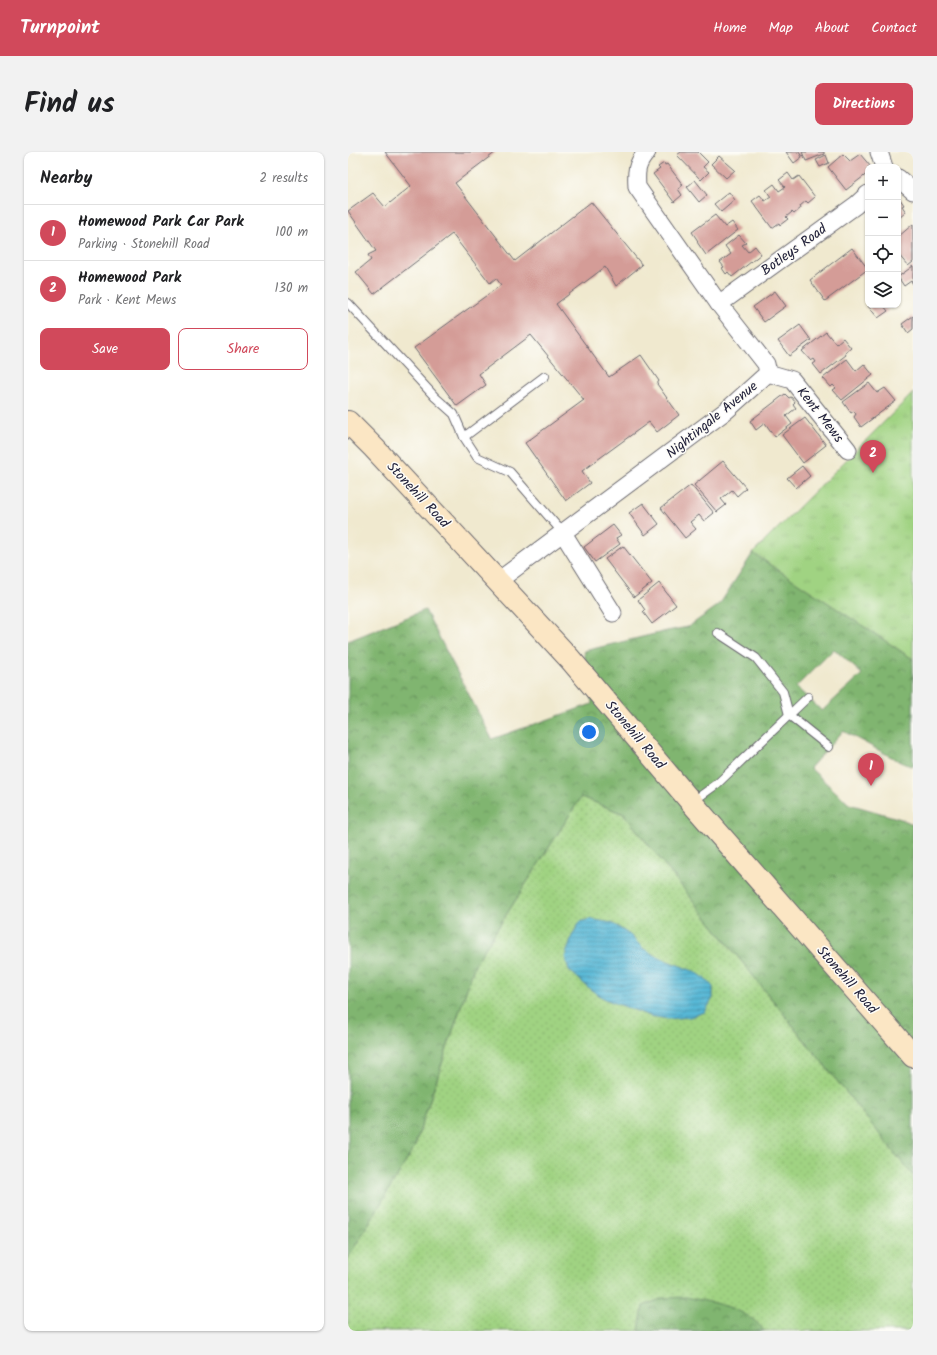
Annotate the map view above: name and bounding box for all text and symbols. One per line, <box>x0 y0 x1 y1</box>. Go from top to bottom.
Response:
text: Turnpoint <box>20 13 100 43</box>
text: Home <box>713 17 747 39</box>
text: Map <box>769 17 793 39</box>
text: About <box>815 17 849 39</box>
text: Contact <box>871 17 917 39</box>
text: Find us <box>24 82 115 127</box>
button: Directions <box>815 83 913 125</box>
map controls <box>865 164 901 308</box>
button: + <box>865 164 901 200</box>
text: Nearby <box>40 165 92 192</box>
text: 2 results <box>260 168 308 189</box>
button: − <box>865 200 901 236</box>
text: Homewood Park Car Park <box>78 210 244 234</box>
street label: Botleys Road <box>757 218 832 281</box>
text: 1 <box>51 222 55 243</box>
text: 100 m <box>275 222 308 243</box>
text: Parking · Stonehill Road <box>78 234 210 255</box>
button: locate <box>865 236 901 272</box>
text: Homewood Park <box>78 266 181 290</box>
button: layers <box>865 272 901 308</box>
text: 2 <box>49 278 57 299</box>
text: 130 m <box>274 278 308 299</box>
text: Park · Kent Mews <box>78 290 176 311</box>
button: Save <box>40 328 170 370</box>
button: Share <box>178 328 308 370</box>
street label: Nightingale Avenue <box>661 375 763 464</box>
street label: Kent Mews <box>791 382 849 448</box>
pin: 2 <box>860 440 886 473</box>
street label: Stonehill Road <box>381 457 455 534</box>
street label: Stonehill Road <box>599 696 671 775</box>
your location <box>579 722 599 742</box>
pin: 1 <box>858 753 884 786</box>
street label: Stonehill Road <box>811 941 884 1020</box>

